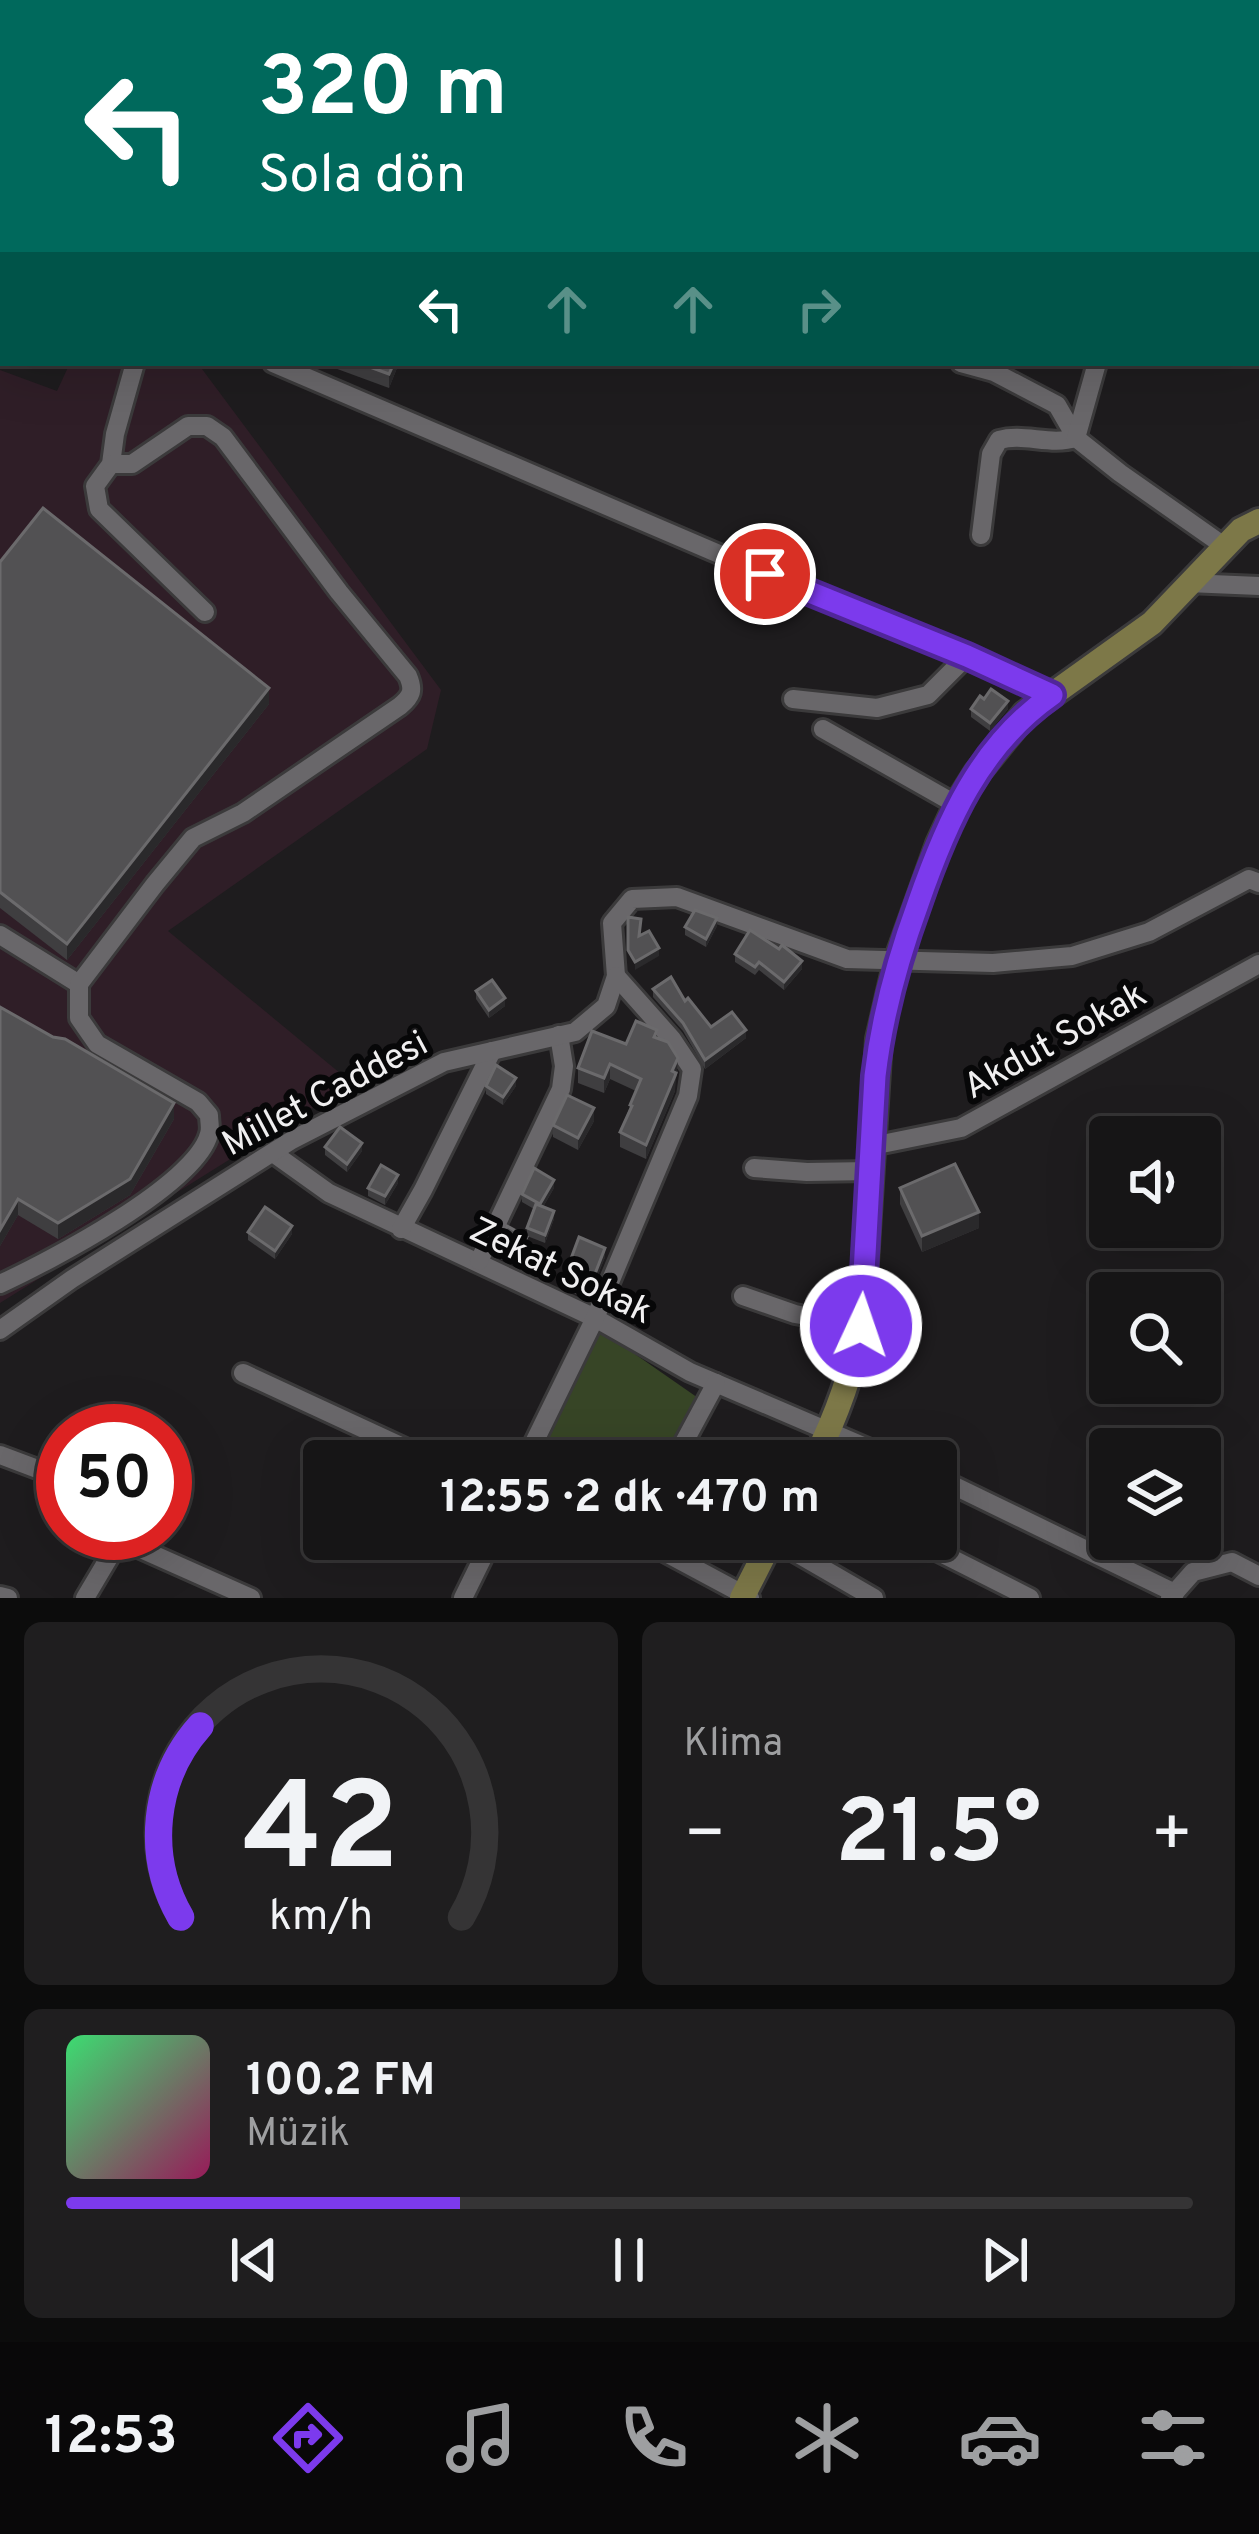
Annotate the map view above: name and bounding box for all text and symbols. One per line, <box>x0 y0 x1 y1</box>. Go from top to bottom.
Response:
text: 320 m <box>258 39 508 145</box>
icon: left <box>60 48 216 204</box>
text: Sola dön <box>258 143 466 212</box>
icon: left <box>408 276 474 342</box>
icon: ahead <box>534 276 600 342</box>
icon: ahead <box>660 276 726 342</box>
icon: right <box>786 276 852 342</box>
pin <box>714 523 816 625</box>
icon: arrive <box>732 541 798 607</box>
street label: Akdut Sokak <box>956 973 1156 1112</box>
street label: Millet Caddesi <box>215 1022 437 1169</box>
map controls <box>1089 1116 1221 1560</box>
button: sound <box>1089 1116 1221 1248</box>
street label: Zekat Sokak <box>461 1209 659 1337</box>
position arrow <box>798 1263 924 1389</box>
button: search <box>1089 1272 1221 1404</box>
speed limit sign: 50 <box>36 1404 192 1560</box>
button: layers <box>1089 1428 1221 1560</box>
text: 12:55 · 2 dk · 470 m <box>440 1471 820 1528</box>
text: Klima <box>684 1721 783 1770</box>
text: 42 <box>242 1756 399 1914</box>
text: 21.5° <box>835 1781 1041 1894</box>
text: − <box>684 1796 726 1879</box>
text: + <box>1150 1796 1193 1879</box>
text: km/h <box>269 1890 373 1944</box>
text: 100.2 FM <box>246 2054 435 2111</box>
text: Müzik <box>246 2111 350 2160</box>
icon: previous <box>221 2227 287 2293</box>
icon: pause <box>596 2227 662 2293</box>
icon: next <box>972 2227 1038 2293</box>
icon: directions <box>266 2396 350 2480</box>
icon: music <box>439 2396 523 2480</box>
icon: phone <box>612 2396 696 2480</box>
icon: climate <box>785 2396 869 2480</box>
icon: car <box>958 2396 1042 2480</box>
icon: filters <box>1131 2396 1215 2480</box>
text: 12:53 <box>44 2404 178 2473</box>

